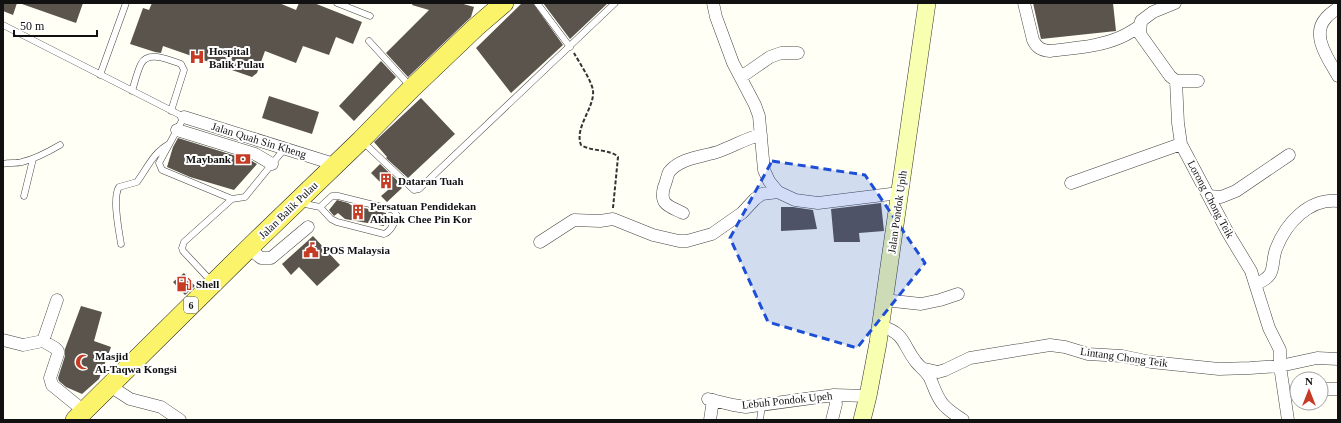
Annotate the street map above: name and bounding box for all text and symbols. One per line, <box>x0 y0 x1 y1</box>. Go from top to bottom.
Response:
scale bar <box>14 12 97 38</box>
text: 50 m <box>20 19 45 33</box>
place label: Hospital Balik Pulau <box>209 45 264 70</box>
hospital icon: Hospital Balik Pulau <box>188 48 206 66</box>
street label: Jalan Quah Sin Kheng <box>210 120 308 160</box>
bank icon: Maybank <box>234 150 252 168</box>
place label: Maybank <box>186 153 232 165</box>
street label: Lorong Chong Teik <box>1185 158 1237 240</box>
street label: Jalan Pondok Upih <box>885 169 909 254</box>
building icon: Dataran Tuah <box>377 172 395 190</box>
place label: Dataran Tuah <box>398 175 464 187</box>
street label: Jalan Balik Pulau <box>256 179 320 241</box>
place label: Persatuan Pendidekan Akhlak Chee Pin Kor <box>370 200 476 225</box>
building icon: Persatuan Pendidekan Akhlak Chee Pin Kor <box>349 203 367 221</box>
public building icon: POS Malaysia <box>302 241 320 259</box>
place label: POS Malaysia <box>323 244 390 256</box>
fuel station icon: Shell <box>175 275 193 293</box>
place label: Shell <box>196 278 219 290</box>
road number: 6 <box>184 297 198 313</box>
street label: Lintang Chong Teik <box>1079 345 1169 369</box>
place label: Masjid Al-Taqwa Kongsi <box>95 350 177 375</box>
mosque icon: Masjid Al-Taqwa Kongsi <box>74 353 92 371</box>
north arrow <box>1289 371 1329 411</box>
text: N <box>1305 375 1313 387</box>
street label: Lebuh Pondok Upeh <box>741 389 833 411</box>

